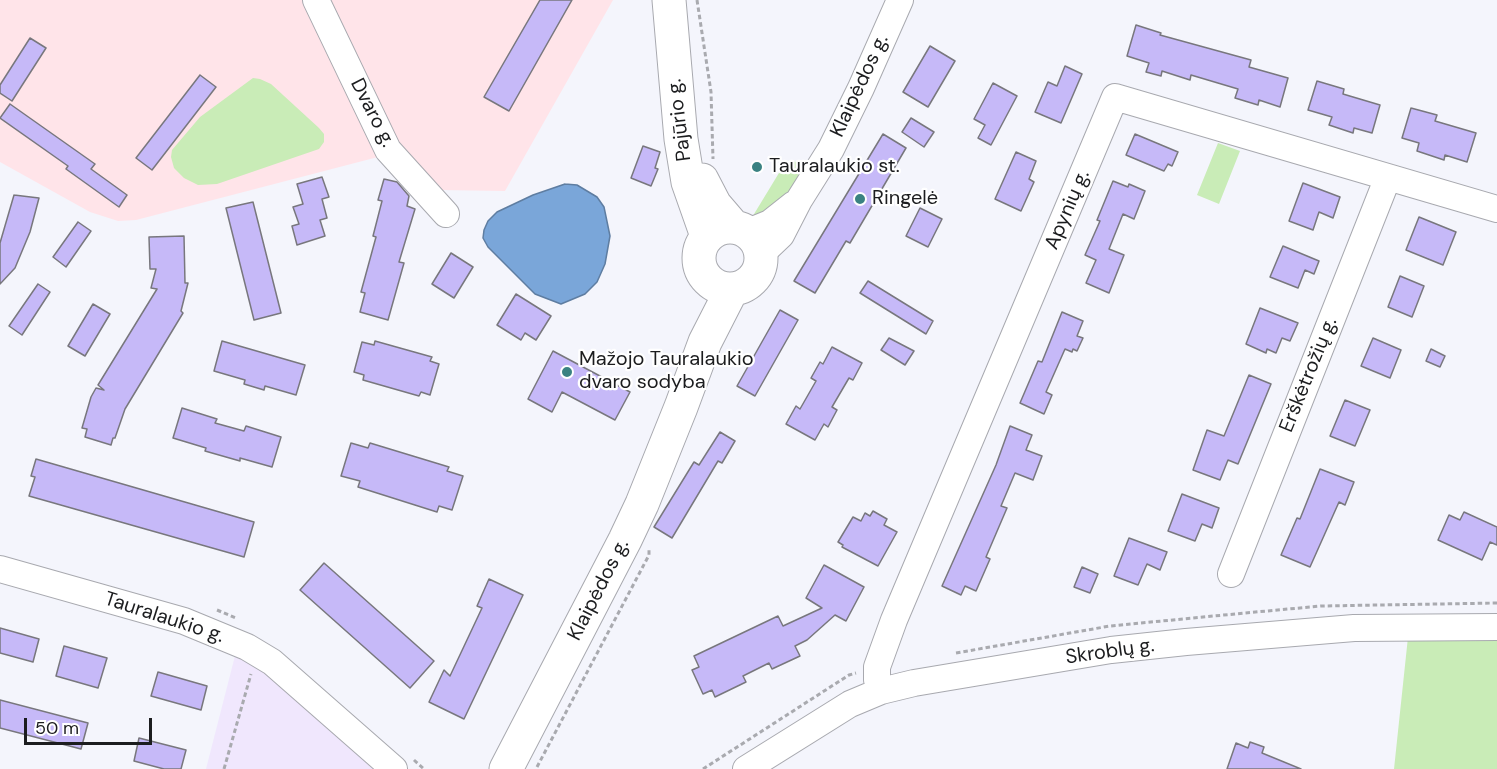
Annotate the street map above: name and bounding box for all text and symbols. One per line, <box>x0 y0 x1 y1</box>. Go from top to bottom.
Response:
street label: Klaipėdos g. <box>826 31 894 141</box>
street label: Dvaro g. <box>345 75 399 151</box>
street label: Pajūrio g. <box>663 77 697 163</box>
place label: Tauralaukio st. <box>769 155 900 179</box>
marker: Tauralaukio st. <box>750 160 764 174</box>
street label: Apynių g. <box>1040 167 1096 253</box>
place label: Ringelė <box>872 187 938 211</box>
marker: Ringelė <box>853 192 867 206</box>
street label: Erškėtrožių g. <box>1275 314 1343 436</box>
place label: Mažojo Tauralaukio dvaro sodyba <box>579 348 754 395</box>
marker: Mažojo Tauralaukio dvaro sodyba <box>560 365 574 379</box>
street label: Klaipėdos g. <box>563 535 635 645</box>
street label: Tauralaukio g. <box>101 587 227 649</box>
street label: Skroblų g. <box>1064 634 1156 670</box>
scale bar <box>27 706 154 744</box>
text: 50 m <box>35 716 79 740</box>

